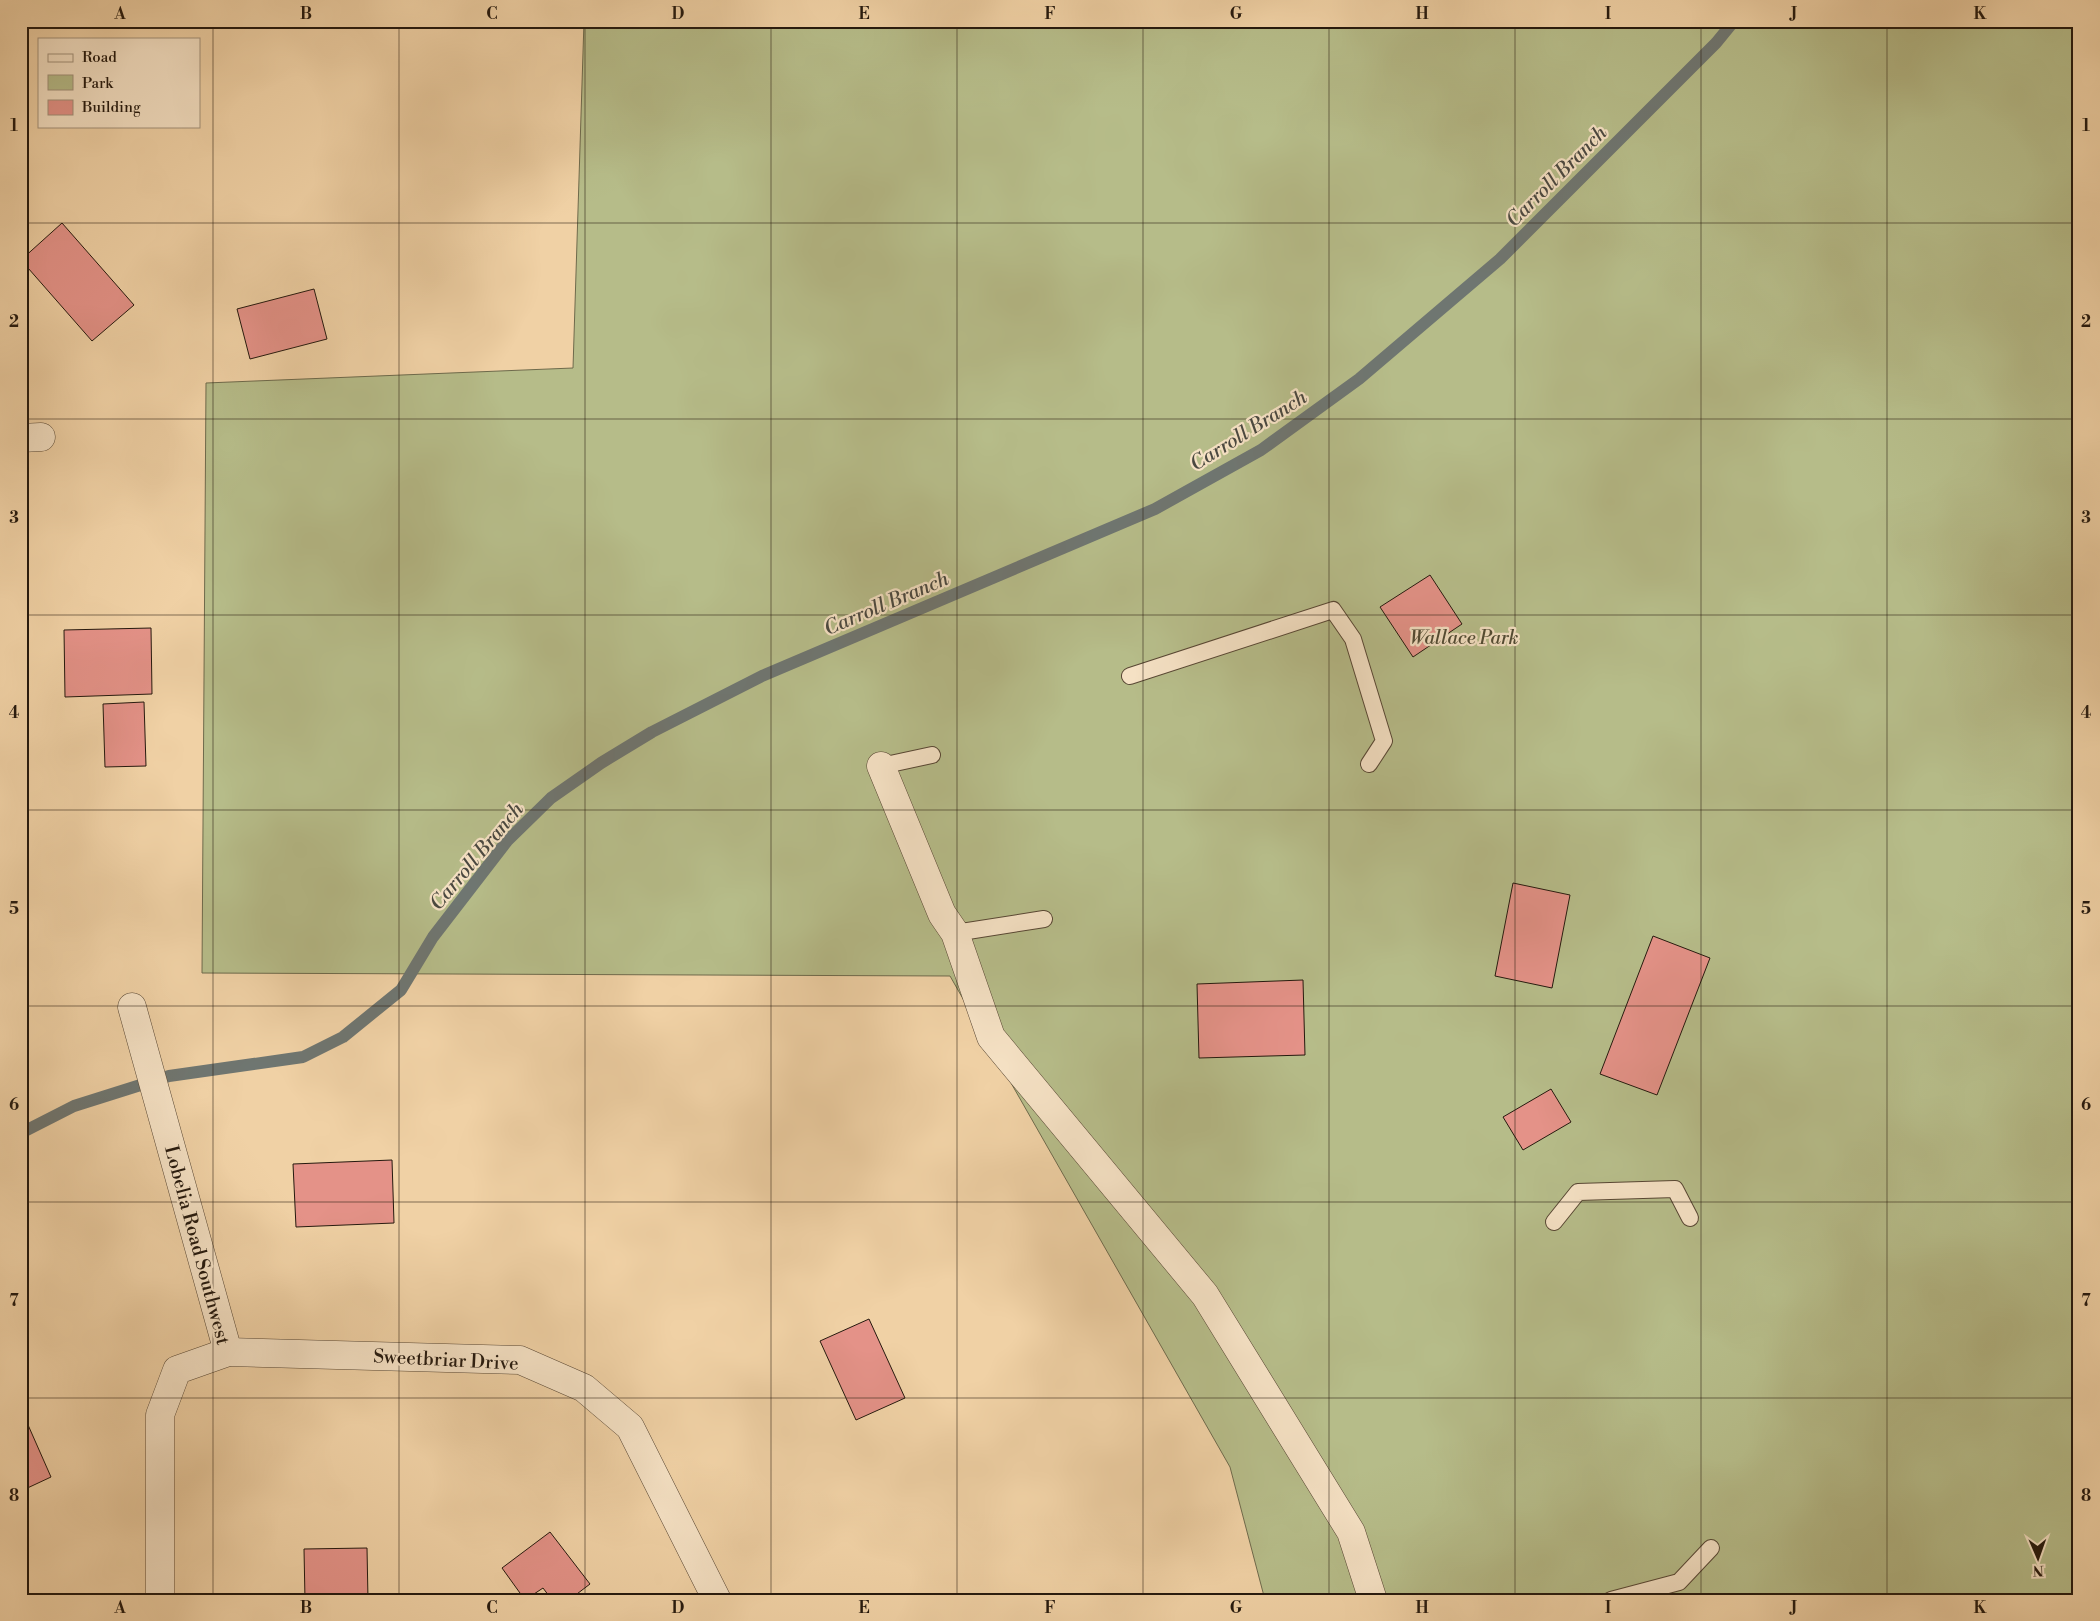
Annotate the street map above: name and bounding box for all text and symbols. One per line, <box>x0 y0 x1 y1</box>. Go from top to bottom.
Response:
text: A <box>113 4 126 24</box>
text: B <box>300 4 312 24</box>
text: C <box>486 4 498 24</box>
text: D <box>672 4 685 24</box>
text: E <box>858 4 870 24</box>
text: F <box>1044 4 1056 24</box>
text: G <box>1230 4 1243 24</box>
text: H <box>1415 4 1429 24</box>
text: I <box>1605 4 1611 24</box>
text: J <box>1789 4 1797 24</box>
text: K <box>1974 4 1988 24</box>
legend <box>38 38 200 128</box>
text: Road <box>82 48 117 67</box>
text: Park <box>82 74 114 93</box>
text: Building <box>81 98 141 117</box>
text: 1 <box>10 116 18 136</box>
text: 1 <box>2082 116 2090 136</box>
water label: Carroll Branch <box>1501 121 1614 233</box>
text: 2 <box>9 312 19 332</box>
text: 2 <box>2081 312 2091 332</box>
water label: Carroll Branch <box>1186 385 1313 477</box>
text: 3 <box>9 508 19 528</box>
text: 3 <box>2081 508 2091 528</box>
water label: Carroll Branch <box>821 567 953 642</box>
park label: Wallace Park <box>1410 626 1518 650</box>
text: 4 <box>9 703 20 723</box>
text: 4 <box>2081 703 2092 723</box>
water label: Carroll Branch <box>425 797 530 916</box>
text: 5 <box>9 899 19 919</box>
text: 5 <box>2081 899 2091 919</box>
text: 6 <box>9 1095 19 1115</box>
text: 6 <box>2081 1095 2091 1115</box>
street label: Lobelia Road Southwest <box>159 1143 235 1348</box>
text: 7 <box>9 1291 19 1311</box>
text: 7 <box>2081 1291 2091 1311</box>
street label: Sweetbriar Drive <box>373 1344 519 1376</box>
text: 8 <box>9 1486 19 1506</box>
text: 8 <box>2081 1486 2091 1506</box>
north arrow <box>2012 1534 2062 1584</box>
text: N <box>2033 1561 2044 1579</box>
text: A <box>113 1598 126 1618</box>
text: B <box>300 1598 312 1618</box>
text: C <box>486 1598 498 1618</box>
text: D <box>672 1598 685 1618</box>
text: E <box>858 1598 870 1618</box>
text: F <box>1044 1598 1056 1618</box>
text: G <box>1230 1598 1243 1618</box>
text: H <box>1415 1598 1429 1618</box>
text: I <box>1605 1598 1611 1618</box>
text: J <box>1789 1598 1797 1618</box>
text: K <box>1974 1598 1988 1618</box>

